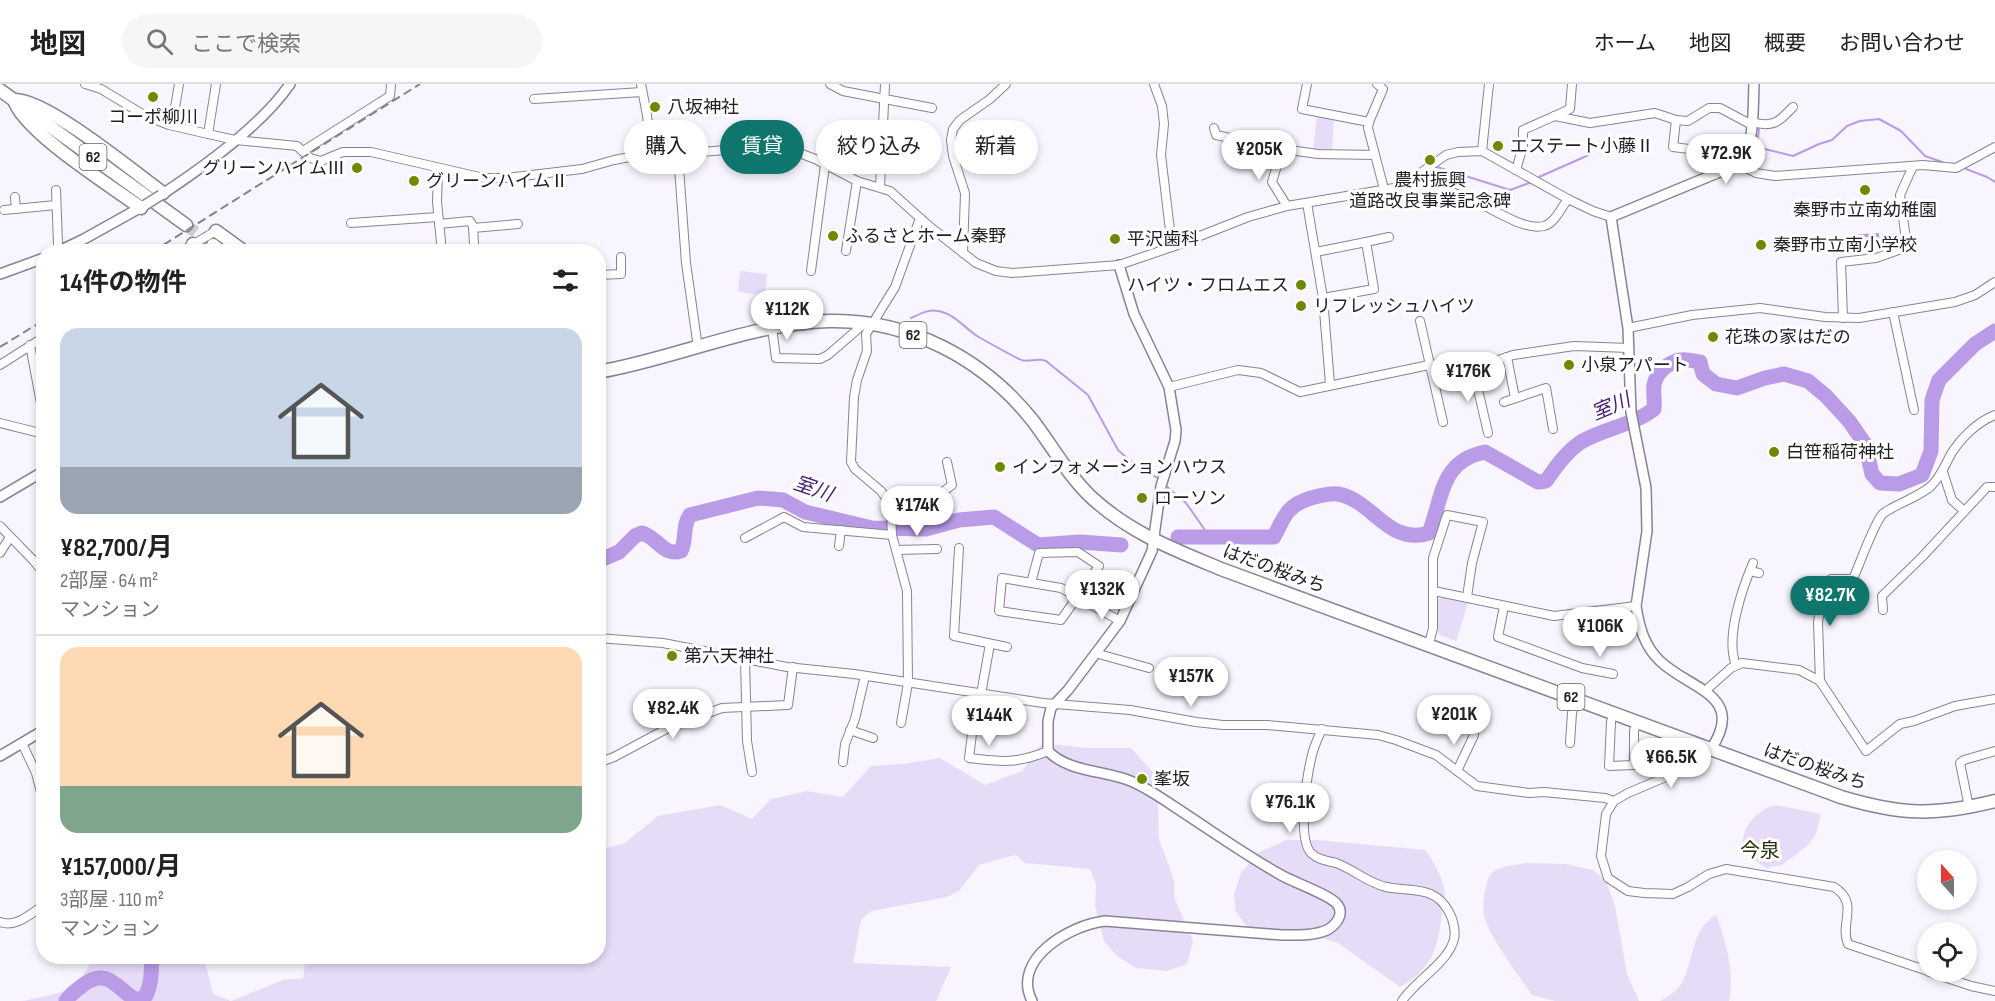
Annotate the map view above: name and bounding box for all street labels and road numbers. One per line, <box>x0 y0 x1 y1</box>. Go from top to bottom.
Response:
road number: 62 <box>80 144 106 170</box>
road number: 62 <box>900 322 926 348</box>
street label: はだの桜みち <box>1220 541 1328 597</box>
road number: 62 <box>1558 684 1584 710</box>
street label: はだの桜みち <box>1761 740 1869 794</box>

